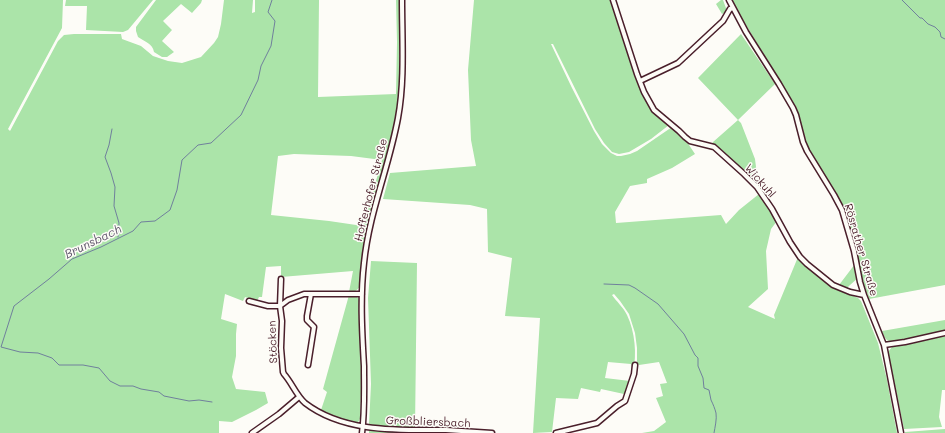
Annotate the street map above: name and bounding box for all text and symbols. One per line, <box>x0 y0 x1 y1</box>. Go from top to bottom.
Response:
street label: Hofferhofer Straße <box>352 137 390 243</box>
street label: Wickuhl <box>742 161 778 201</box>
street label: Rösrather Straße <box>842 202 880 298</box>
water label: Brunsbach <box>62 222 124 262</box>
street label: Stöcken <box>266 320 280 364</box>
street label: Großbliersbach <box>386 414 470 430</box>

